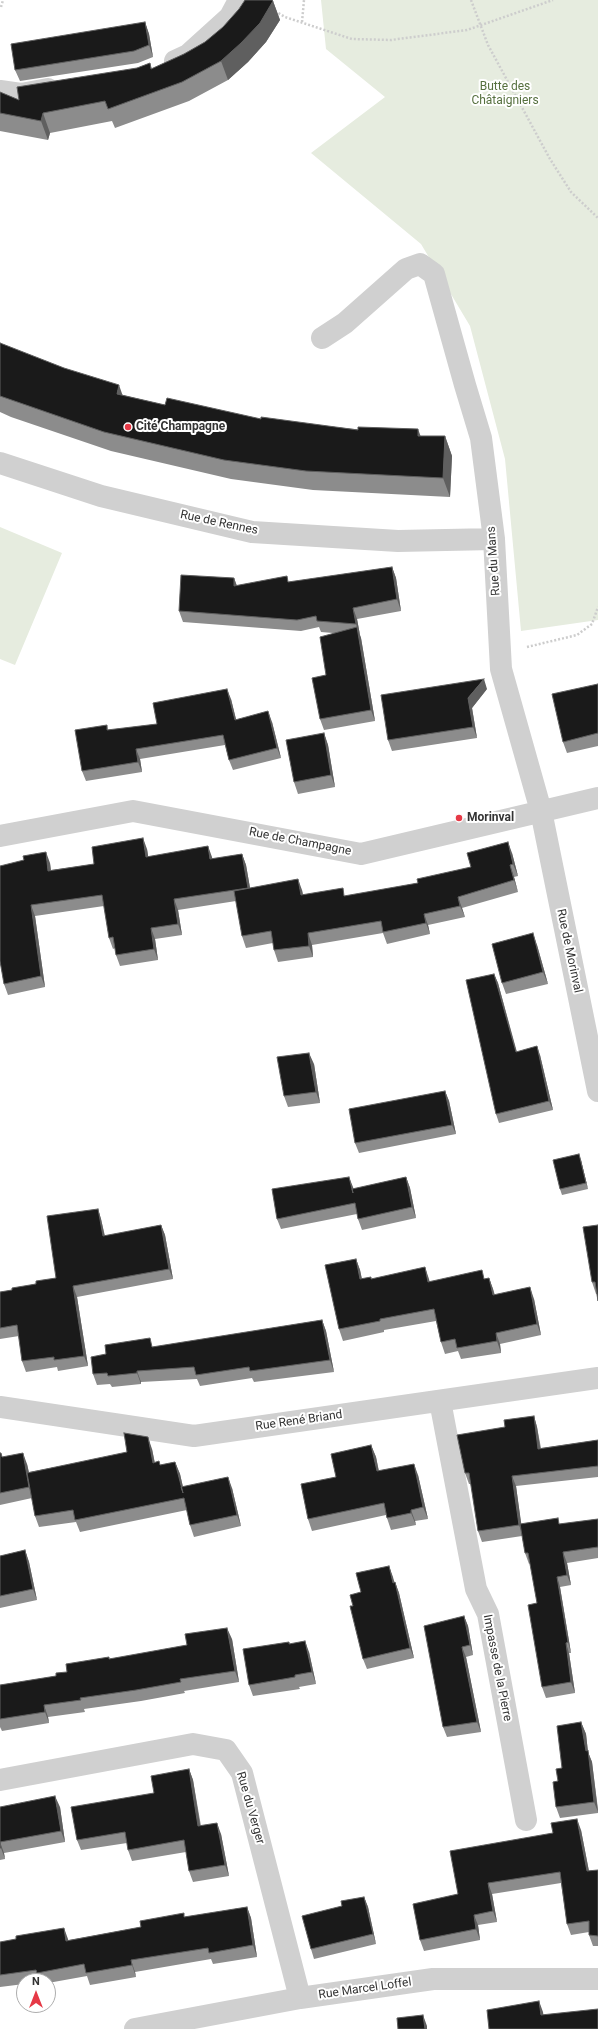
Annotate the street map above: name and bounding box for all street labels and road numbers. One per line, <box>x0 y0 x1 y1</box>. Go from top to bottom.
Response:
street label: Rue de Rennes <box>179 508 259 538</box>
street label: Rue du Mans <box>484 526 504 596</box>
street label: Rue de Champagne <box>248 825 352 859</box>
street label: Rue de Morinval <box>553 908 585 994</box>
street label: Rue René Briand <box>255 1408 343 1434</box>
street label: Impasse de la Pierre <box>480 1613 514 1723</box>
street label: Rue du Verger <box>233 1770 267 1846</box>
street label: Rue Marcel Loffel <box>318 1975 412 2003</box>

